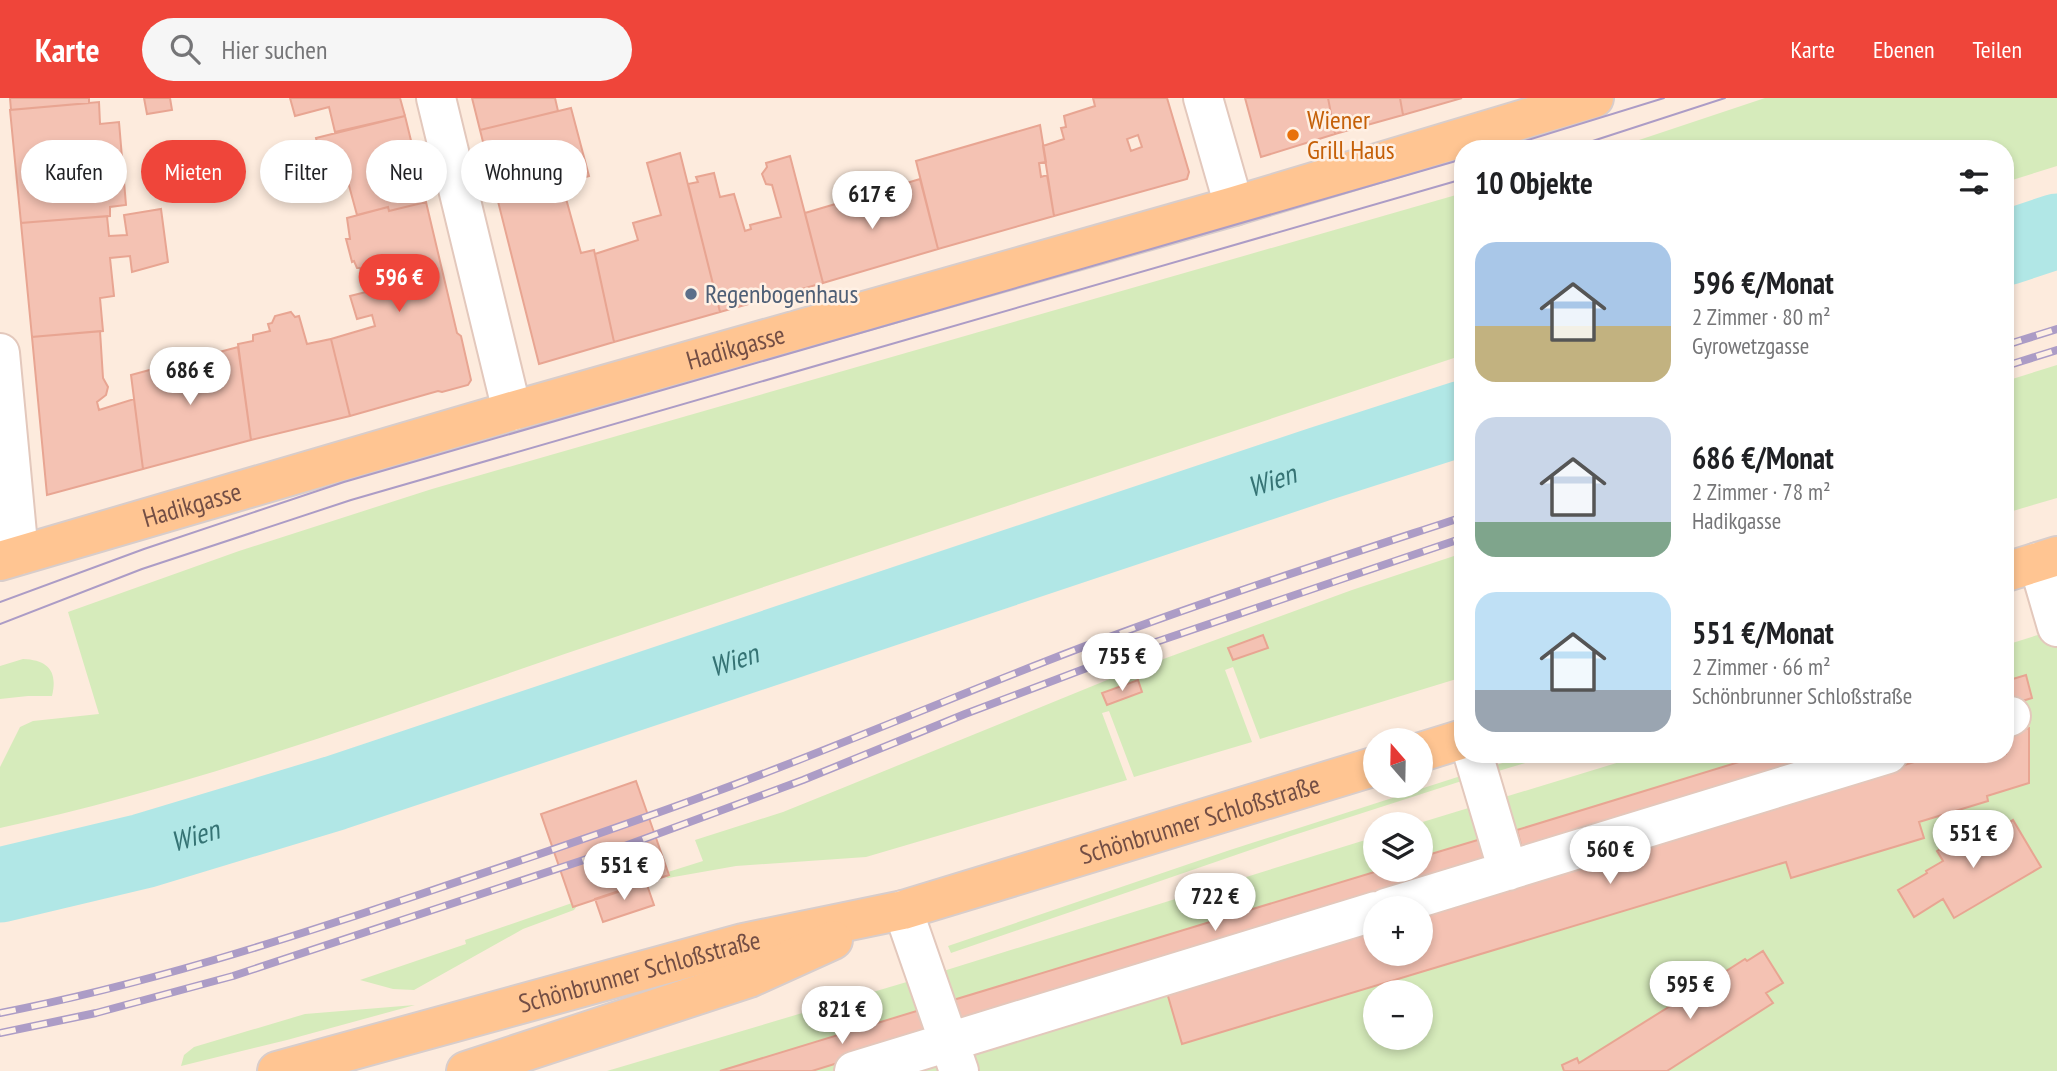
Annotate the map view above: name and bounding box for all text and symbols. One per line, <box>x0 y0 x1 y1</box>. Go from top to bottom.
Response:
search box <box>142 18 632 81</box>
text: Karte <box>35 28 100 71</box>
icon: search <box>166 30 204 68</box>
text: Hier suchen <box>222 33 327 66</box>
text: Karte <box>1791 34 1835 65</box>
text: Ebenen <box>1873 34 1935 65</box>
text: Teilen <box>1973 34 2022 65</box>
place label: Wiener Grill Haus <box>1307 103 1395 166</box>
marker: Wiener Grill Haus <box>1285 127 1301 143</box>
chip: Kaufen <box>21 140 127 203</box>
chip: Mieten <box>141 140 246 203</box>
chip: Filter <box>260 140 352 203</box>
chip: Neu <box>366 140 447 203</box>
chip: Wohnung <box>461 140 587 203</box>
text: 10 Objekte <box>1475 163 1593 202</box>
icon: filters <box>1955 163 1993 201</box>
pin: 617 € <box>823 172 921 231</box>
text: 617 € <box>848 179 896 208</box>
pin: 596 € <box>350 254 448 314</box>
text: 596 € <box>375 262 423 291</box>
text: 596 €/Monat <box>1692 263 1834 302</box>
icon: home <box>1531 270 1615 354</box>
place label: Regenbogenhaus <box>705 277 858 310</box>
marker: Regenbogenhaus <box>683 286 699 302</box>
text: 2 Zimmer · 80 m² <box>1692 302 1830 331</box>
street label: Hadikgasse <box>682 317 789 377</box>
text: Gyrowetzgasse <box>1692 331 1809 360</box>
pin: 686 € <box>141 348 239 407</box>
text: 686 € <box>166 355 214 384</box>
text: 686 €/Monat <box>1692 438 1834 477</box>
icon: home <box>1531 445 1615 529</box>
water label: Wien <box>1242 454 1302 505</box>
street label: Hadikgasse <box>139 474 245 534</box>
text: 2 Zimmer · 78 m² <box>1692 477 1830 506</box>
text: Hadikgasse <box>1692 506 1781 535</box>
text: 551 €/Monat <box>1692 613 1834 652</box>
icon: home <box>1531 620 1615 704</box>
water label: Wien <box>705 634 764 685</box>
pin: 755 € <box>1073 634 1171 693</box>
text: 755 € <box>1098 641 1146 670</box>
text: 2 Zimmer · 66 m² <box>1692 652 1830 681</box>
text: Schönbrunner Schloßstraße <box>1692 681 1912 710</box>
north arrow <box>1363 728 1433 798</box>
map controls <box>1363 728 1433 1050</box>
street label: Schönbrunner Schloßstraße <box>1076 767 1324 871</box>
water label: Wien <box>166 810 225 860</box>
pin: 551 € <box>1924 810 2022 870</box>
button: layers <box>1363 812 1433 882</box>
text: 551 € <box>1949 818 1997 847</box>
pin: 560 € <box>1561 826 1659 886</box>
text: 560 € <box>1586 834 1634 863</box>
pin: 551 € <box>575 842 673 902</box>
text: 551 € <box>600 850 648 879</box>
pin: 722 € <box>1166 874 1264 933</box>
text: 722 € <box>1191 881 1239 910</box>
button: + <box>1363 896 1433 966</box>
street label: Schönbrunner Schloßstraße <box>515 923 763 1020</box>
pin: 595 € <box>1641 962 1739 1021</box>
text: 595 € <box>1666 969 1714 998</box>
button: − <box>1363 980 1433 1050</box>
pin: 821 € <box>793 986 891 1046</box>
text: 821 € <box>818 994 866 1023</box>

